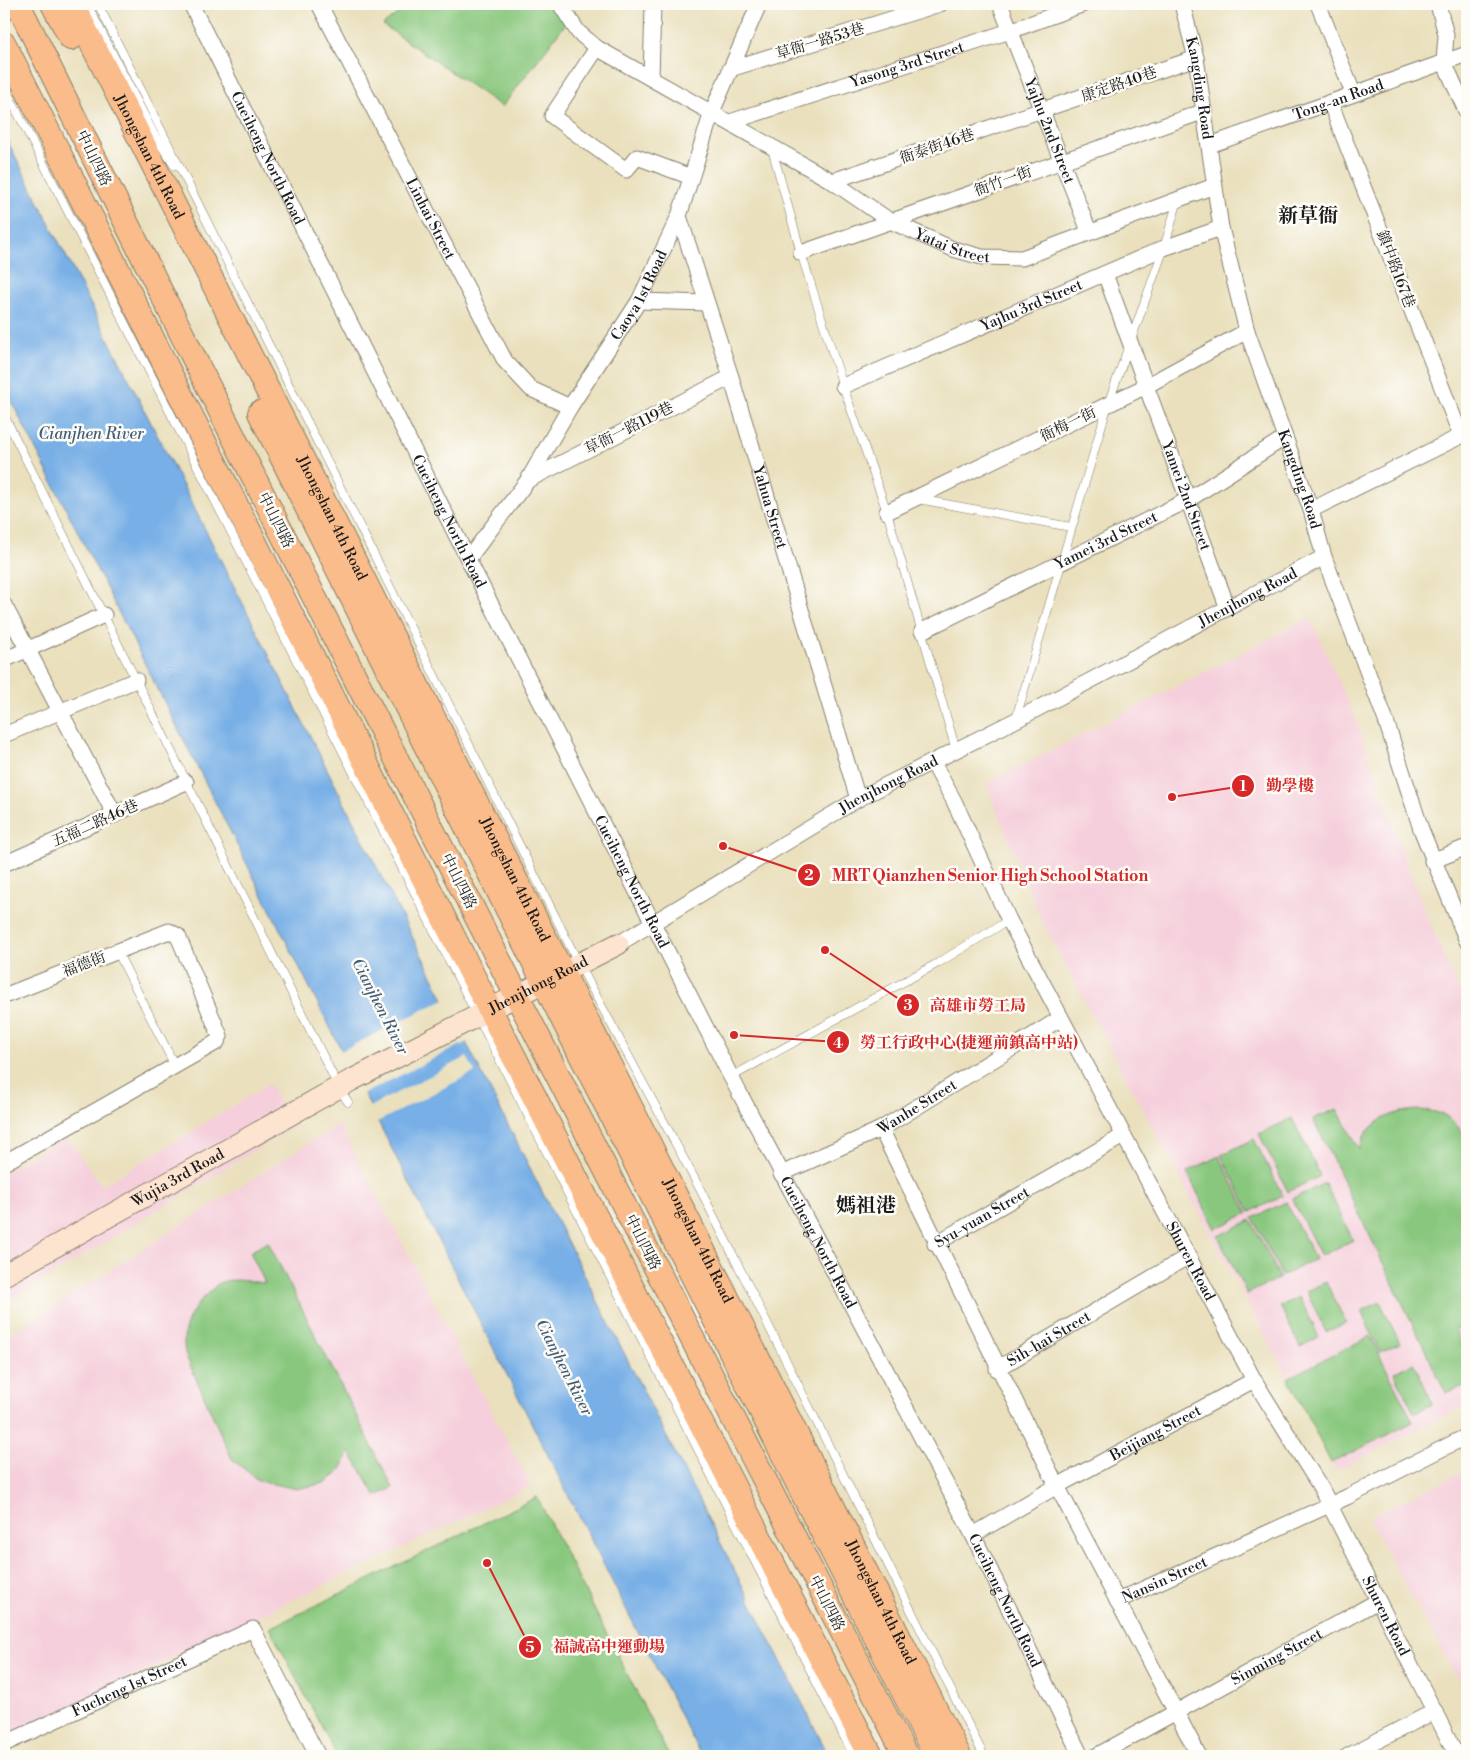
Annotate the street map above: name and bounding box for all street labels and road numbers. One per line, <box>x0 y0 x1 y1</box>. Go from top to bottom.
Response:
street label: 草衙一路53巷 <box>774 19 867 64</box>
street label: Kangding Road <box>1181 35 1217 141</box>
street label: Yasong 3rd Street <box>847 37 967 93</box>
street label: 康定路40巷 <box>1079 63 1160 106</box>
street label: Yajhu 2nd Street <box>1020 74 1079 187</box>
street label: Tong-an Road <box>1291 75 1387 125</box>
street label: Cueiheng North Road <box>226 88 309 228</box>
street label: Jhongshan 4th Road <box>109 90 189 223</box>
street label: 衙泰街46巷 <box>897 125 977 168</box>
street label: 中山四路 <box>72 127 115 189</box>
street label: 衙竹一街 <box>972 162 1035 201</box>
street label: Linhai Street <box>401 175 460 263</box>
street label: Yatai Street <box>911 224 991 267</box>
street label: 鎮中路167巷 <box>1372 228 1419 311</box>
street label: Caoya 1st Road <box>607 247 672 344</box>
street label: Yajhu 3rd Street <box>977 275 1086 336</box>
street label: 草衙一路119巷 <box>582 398 677 459</box>
street label: 衙梅一街 <box>1037 403 1099 446</box>
street label: Kangding Road <box>1273 427 1325 531</box>
street label: Yamei 2nd Street <box>1157 437 1215 554</box>
street label: Jhongshan 4th Road <box>292 452 371 584</box>
street label: Cueiheng North Road <box>407 452 490 592</box>
street label: Yahua Street <box>748 462 791 552</box>
street label: 中山四路 <box>253 489 298 551</box>
street label: Yamei 3rd Street <box>1051 507 1161 575</box>
street label: Jhenjhong Road <box>1194 564 1301 632</box>
street label: Jhenjhong Road <box>834 751 942 819</box>
street label: 五福二路46巷 <box>49 796 142 851</box>
street label: Cueiheng North Road <box>590 812 673 952</box>
street label: Jhongshan 4th Road <box>475 813 554 945</box>
street label: 中山四路 <box>436 850 481 912</box>
street label: 福德街 <box>60 948 109 981</box>
street label: Jhenjhong Road <box>484 952 592 1019</box>
street label: Wanhe Street <box>873 1075 961 1139</box>
street label: Wujia 3rd Road <box>127 1144 228 1212</box>
street label: Cueiheng North Road <box>775 1173 861 1312</box>
street label: Jhongshan 4th Road <box>658 1174 737 1307</box>
street label: Syu-yuan Street <box>931 1182 1034 1252</box>
street label: 中山四路 <box>620 1211 665 1273</box>
street label: Shuren Road <box>1161 1219 1219 1305</box>
street label: Sih-hai Street <box>1004 1307 1095 1371</box>
street label: Beijiang Street <box>1106 1401 1205 1466</box>
street label: Cueiheng North Road <box>964 1531 1045 1671</box>
street label: Jhongshan 4th Road <box>841 1536 920 1668</box>
street label: Nansin Street <box>1119 1552 1211 1608</box>
street label: 中山四路 <box>804 1572 849 1634</box>
street label: Shuren Road <box>1357 1573 1414 1659</box>
street label: Sinming Street <box>1228 1624 1326 1690</box>
street label: Fucheng 1st Street <box>69 1652 191 1721</box>

